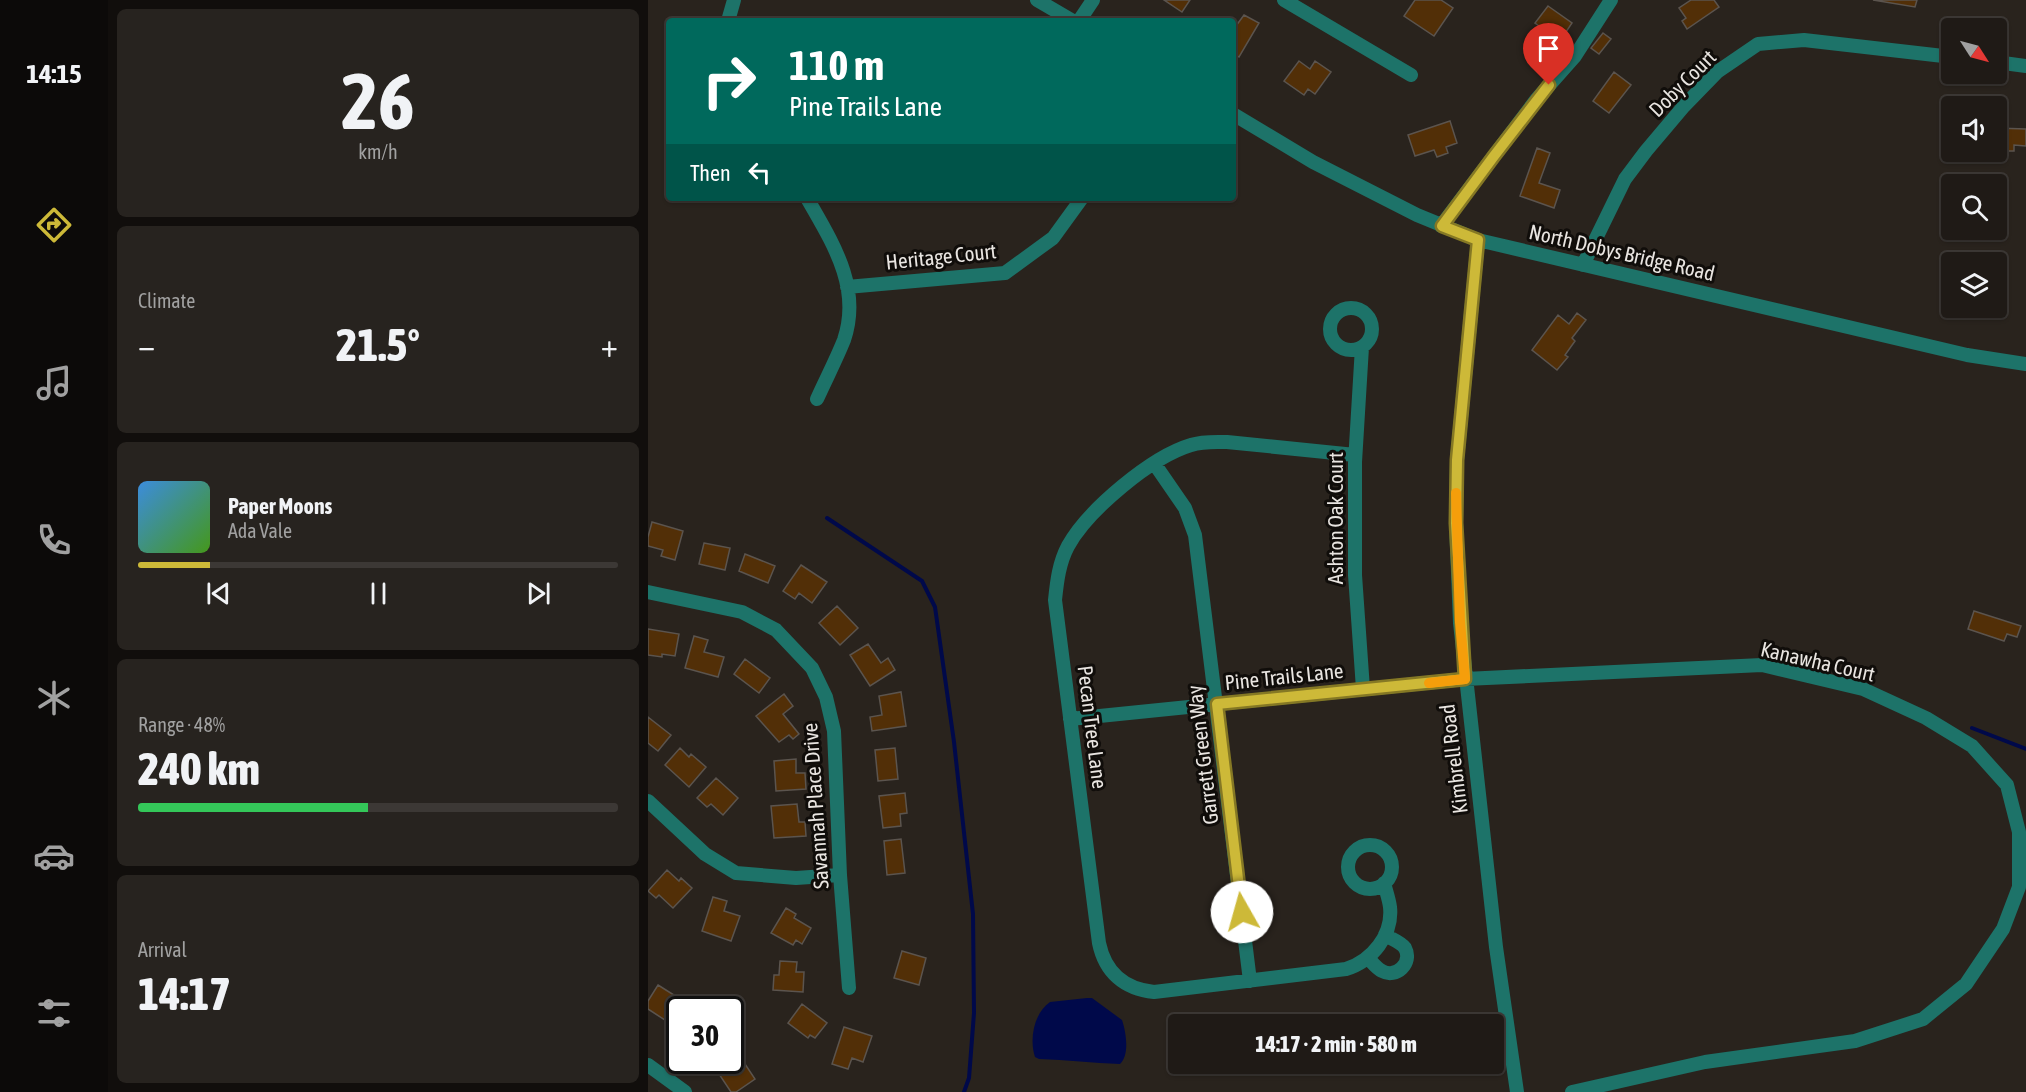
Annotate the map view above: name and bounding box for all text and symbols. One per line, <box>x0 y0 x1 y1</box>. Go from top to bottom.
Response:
north arrow <box>1941 18 2007 84</box>
map controls <box>1941 18 2007 318</box>
pin <box>1523 23 1574 85</box>
icon: arrive <box>1532 32 1565 65</box>
text: 110 m <box>789 41 884 89</box>
icon: right <box>690 42 768 120</box>
street label: Doby Court <box>1644 45 1720 121</box>
text: 26 <box>341 56 415 146</box>
text: 14:15 <box>26 58 82 89</box>
text: Pine Trails Lane <box>789 91 942 122</box>
button: sound <box>1941 96 2007 162</box>
text: km/h <box>358 140 398 163</box>
icon: left <box>743 156 776 189</box>
text: Then <box>690 160 731 186</box>
button: search <box>1941 174 2007 240</box>
icon: directions <box>33 204 75 246</box>
street label: North Dobys Bridge Road <box>1527 219 1717 285</box>
street label: Heritage Court <box>885 238 997 274</box>
button: layers <box>1941 252 2007 318</box>
text: Climate <box>138 289 195 312</box>
text: 21.5° <box>336 319 420 371</box>
text: − <box>138 326 155 364</box>
text: + <box>601 326 618 364</box>
icon: music <box>33 362 75 404</box>
street label: Ashton Oak Court <box>1323 452 1347 584</box>
text: Paper Moons <box>228 493 332 519</box>
icon: phone <box>33 519 75 561</box>
text: Ada Vale <box>228 519 292 542</box>
icon: previous <box>202 577 235 610</box>
icon: pause <box>362 577 395 610</box>
icon: next <box>522 577 555 610</box>
street label: Kanawha Court <box>1759 636 1877 686</box>
street label: Pine Trails Lane <box>1224 658 1344 694</box>
street label: Pecan Tree Lane <box>1074 664 1112 790</box>
icon: climate <box>33 677 75 719</box>
street label: Garrett Green Way <box>1182 684 1222 826</box>
street label: Kimbrell Road <box>1434 703 1472 815</box>
text: Range · 48% <box>138 713 225 736</box>
street label: Savannah Place Drive <box>797 722 833 890</box>
text: 240 km <box>138 743 260 795</box>
icon: car <box>33 835 75 877</box>
position arrow <box>1210 880 1274 944</box>
text: Arrival <box>138 938 187 961</box>
text: 14:17 <box>138 968 231 1020</box>
icon: filters <box>33 992 75 1034</box>
speed limit sign: 30 <box>666 996 744 1074</box>
text: 14:17 · 2 min · 580 m <box>1255 1031 1417 1057</box>

